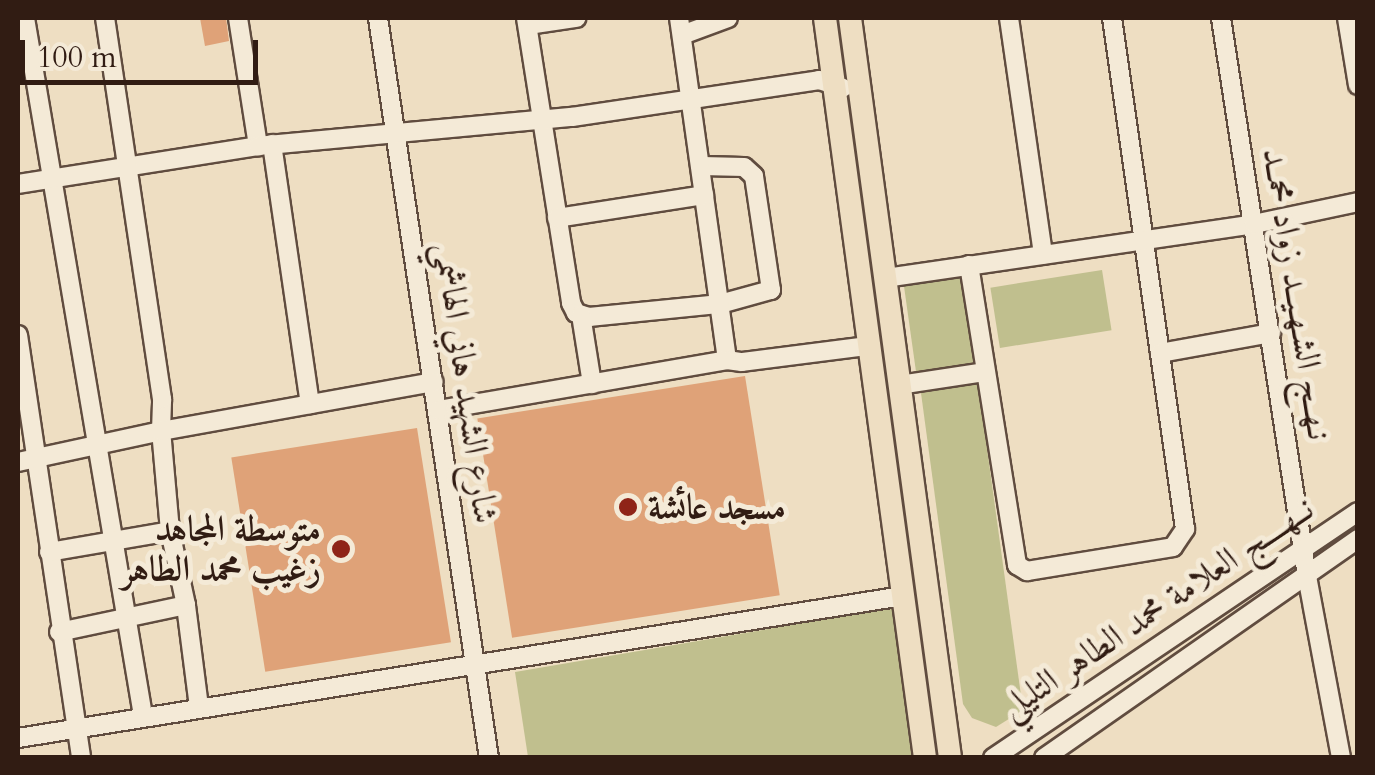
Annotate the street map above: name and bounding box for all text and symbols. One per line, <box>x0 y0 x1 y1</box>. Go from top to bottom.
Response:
scale bar <box>25 20 262 82</box>
text: 100 m <box>37 37 117 78</box>
street label: نـهــج الشـهـيــد زواد محمــد <box>1253 145 1341 443</box>
street label: شارع الشهيد هاني الهاشمي <box>425 240 507 526</box>
place label: مسجد عائشة <box>648 486 786 528</box>
street label: نــهــــج العلامة محمد الطاهر التليلي <box>992 488 1322 728</box>
marker: مسجد عائشة <box>617 496 639 518</box>
place label: متوسطة المجاهد زغيب محمد الطاهر <box>121 508 321 590</box>
marker: متوسطة المجاهد زغيب محمد الطاهر <box>330 538 352 560</box>

